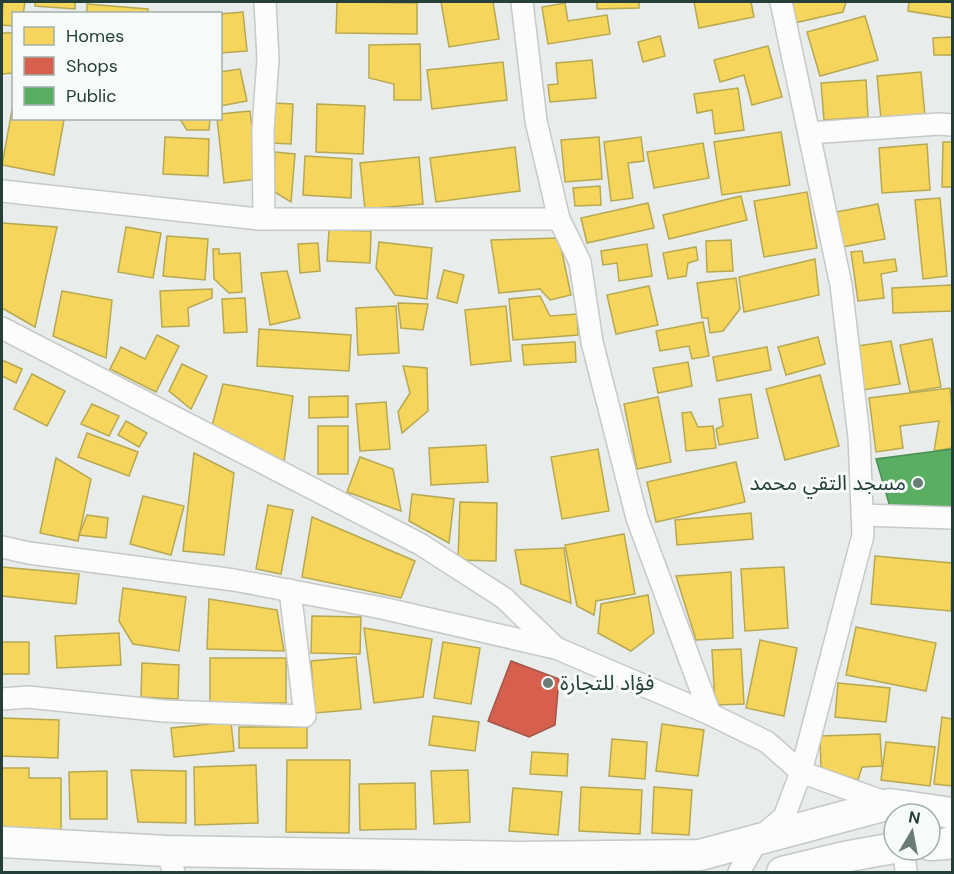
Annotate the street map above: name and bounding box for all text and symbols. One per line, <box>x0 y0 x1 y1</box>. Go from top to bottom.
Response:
legend <box>12 12 222 120</box>
text: Homes <box>66 24 124 48</box>
text: Shops <box>66 54 118 78</box>
text: Public <box>66 84 117 108</box>
place label: مسجد التقي محمد <box>750 469 906 499</box>
marker: مسجد التقي محمد <box>911 476 925 490</box>
place label: فؤاد للتجارة <box>560 669 654 697</box>
marker: فؤاد للتجارة <box>541 676 555 690</box>
north arrow <box>882 802 942 862</box>
text: N <box>907 806 922 829</box>

